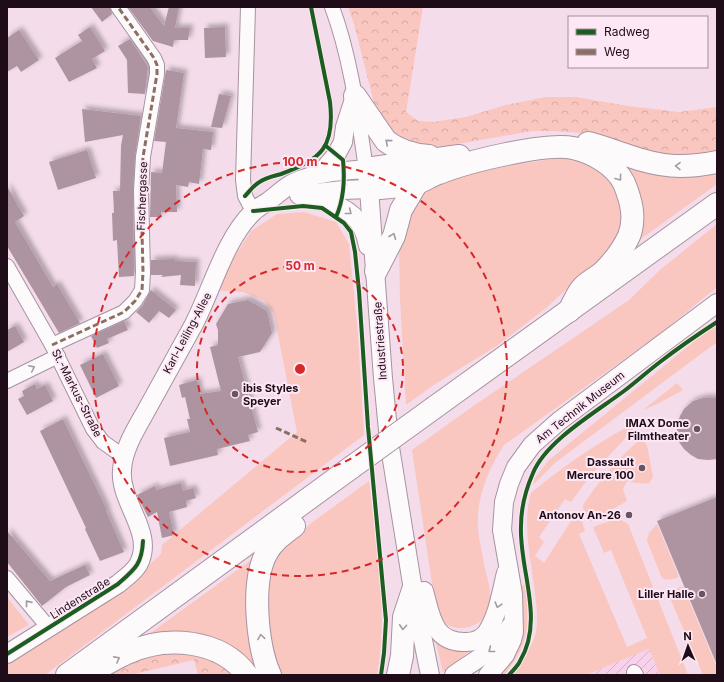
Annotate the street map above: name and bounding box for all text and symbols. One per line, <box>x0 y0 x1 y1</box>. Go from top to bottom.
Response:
legend <box>568 16 708 68</box>
text: Radweg <box>604 24 650 39</box>
text: Weg <box>604 44 630 59</box>
one-way arrow <box>385 139 393 146</box>
text: 100 m <box>282 154 318 169</box>
street label: Fischergasse <box>134 161 150 231</box>
one-way arrow <box>675 162 681 170</box>
one-way arrow <box>614 173 621 180</box>
one-way arrow <box>344 207 351 214</box>
one-way arrow <box>388 233 396 240</box>
text: 50 m <box>285 258 315 273</box>
street label: Karl-Leiling-Allee <box>160 290 214 376</box>
street label: Industriestraße <box>370 301 390 381</box>
street label: St.-Markus-Straße <box>49 347 105 439</box>
centre of rings <box>293 362 307 376</box>
one-way arrow <box>28 366 36 373</box>
street label: Am Technik Museum <box>533 368 627 446</box>
place label: ibis Styles Speyer <box>243 381 298 408</box>
marker: ibis Styles Speyer <box>230 389 240 399</box>
place label: IMAX Dome Filmtheater <box>625 416 690 443</box>
marker: IMAX Dome Filmtheater <box>692 424 702 434</box>
place label: Dassault Mercure 100 <box>567 455 634 482</box>
marker: Dassault Mercure 100 <box>637 463 647 473</box>
place label: Antonov An-26 <box>539 508 621 522</box>
marker: Antonov An-26 <box>624 510 634 520</box>
street label: Lindenstraße <box>47 574 113 622</box>
place label: Liller Halle <box>638 587 694 601</box>
marker: Liller Halle <box>697 589 707 599</box>
one-way arrow <box>25 600 32 608</box>
one-way arrow <box>494 601 503 608</box>
one-way arrow <box>399 624 408 630</box>
north arrow <box>668 626 708 666</box>
text: N <box>683 629 692 643</box>
one-way arrow <box>257 634 265 640</box>
one-way arrow <box>488 645 495 652</box>
one-way arrow <box>113 656 120 663</box>

